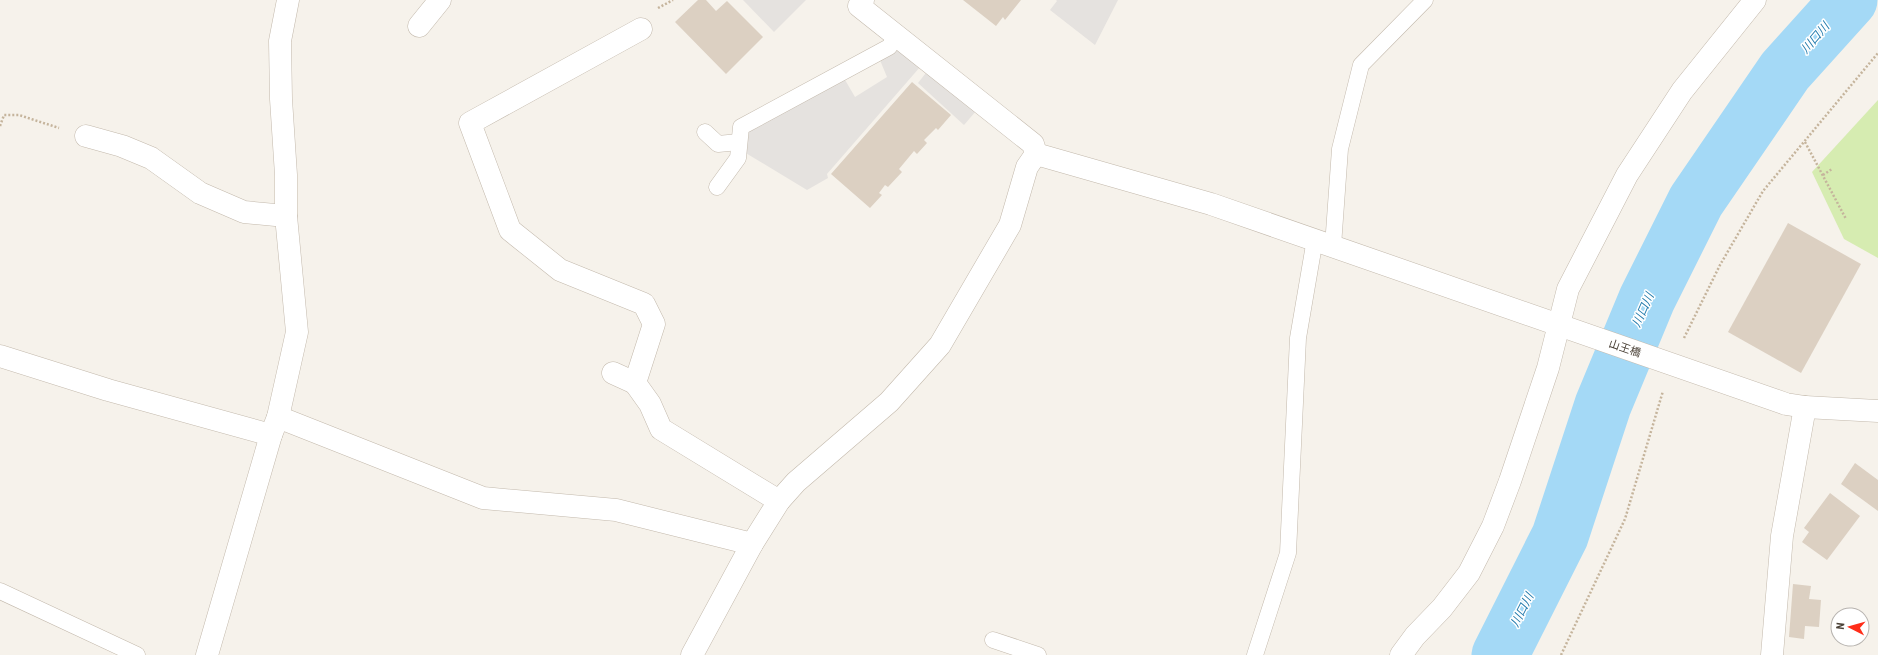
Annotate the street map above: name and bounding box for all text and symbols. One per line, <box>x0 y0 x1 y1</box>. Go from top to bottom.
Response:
water label: 川口川 <box>1798 18 1833 56</box>
water label: 川口川 <box>1629 289 1658 329</box>
street label: 山王橋 <box>1607 337 1643 360</box>
water label: 川口川 <box>1508 589 1537 629</box>
north arrow <box>1830 607 1870 647</box>
text: N <box>1834 622 1847 630</box>

